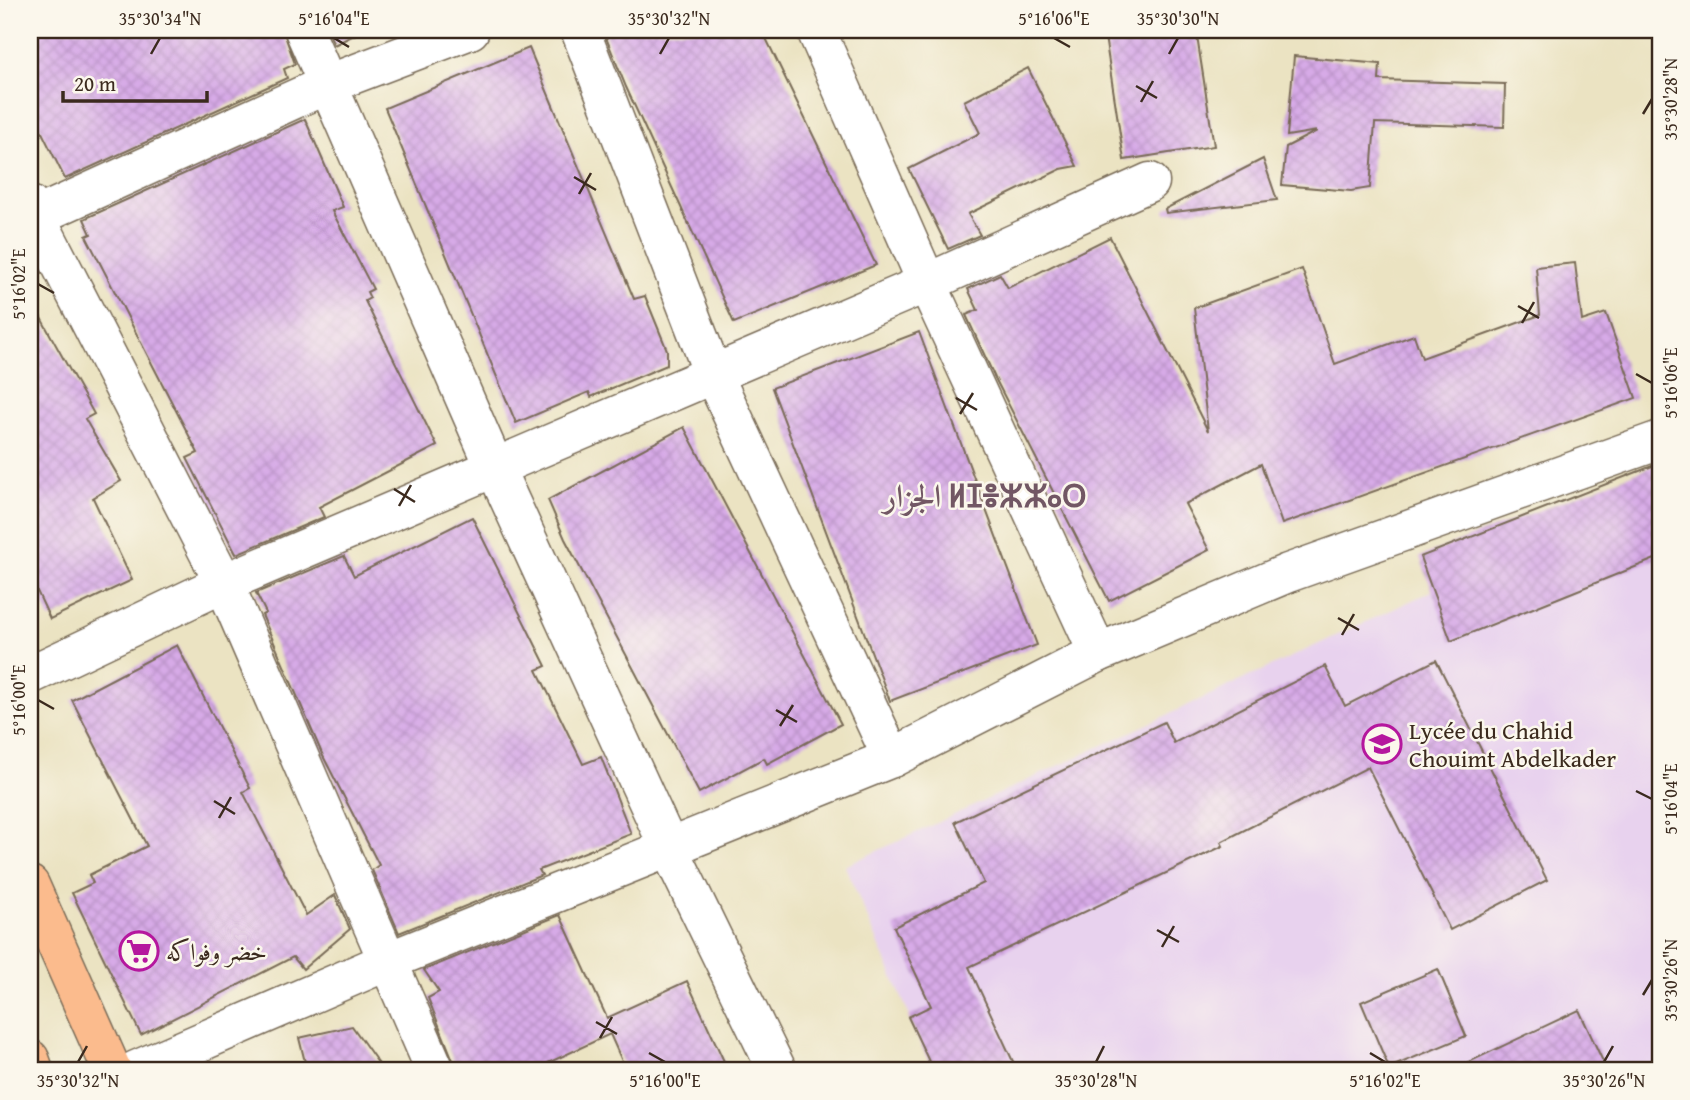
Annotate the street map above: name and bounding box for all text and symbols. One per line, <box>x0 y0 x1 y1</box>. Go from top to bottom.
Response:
text: 35°30'34"N <box>119 5 202 32</box>
text: 5°16'04"E <box>298 5 370 32</box>
text: 35°30'32"N <box>628 5 711 32</box>
text: 5°16'06"E <box>1018 5 1090 32</box>
text: 35°30'30"N <box>1137 5 1220 32</box>
text: 35°30'28"N <box>1657 57 1684 140</box>
scale bar <box>63 60 206 104</box>
text: 20 m <box>74 68 116 99</box>
text: 5°16'02"E <box>5 248 32 320</box>
text: 5°16'06"E <box>1657 347 1684 419</box>
district label: الجزار ⵍⵊⴻⵣⵣⴰⵔ <box>880 472 1087 519</box>
text: 5°16'00"E <box>5 664 32 736</box>
place label: Lycée du Chahid Chouimt Abdelkader <box>1409 713 1616 776</box>
school or university icon: Lycée du Chahid Chouimt Abdelkader <box>1361 723 1403 765</box>
text: 5°16'04"E <box>1657 763 1684 835</box>
supermarket icon: خضر وفواكه <box>118 930 160 972</box>
place label: خضر وفواكه <box>166 934 267 969</box>
text: 35°30'26"N <box>1657 938 1684 1021</box>
text: 35°30'32"N <box>37 1067 120 1094</box>
text: 5°16'00"E <box>629 1067 701 1094</box>
text: 35°30'28"N <box>1055 1067 1138 1094</box>
text: 5°16'02"E <box>1349 1067 1421 1094</box>
text: 35°30'26"N <box>1563 1067 1646 1094</box>

